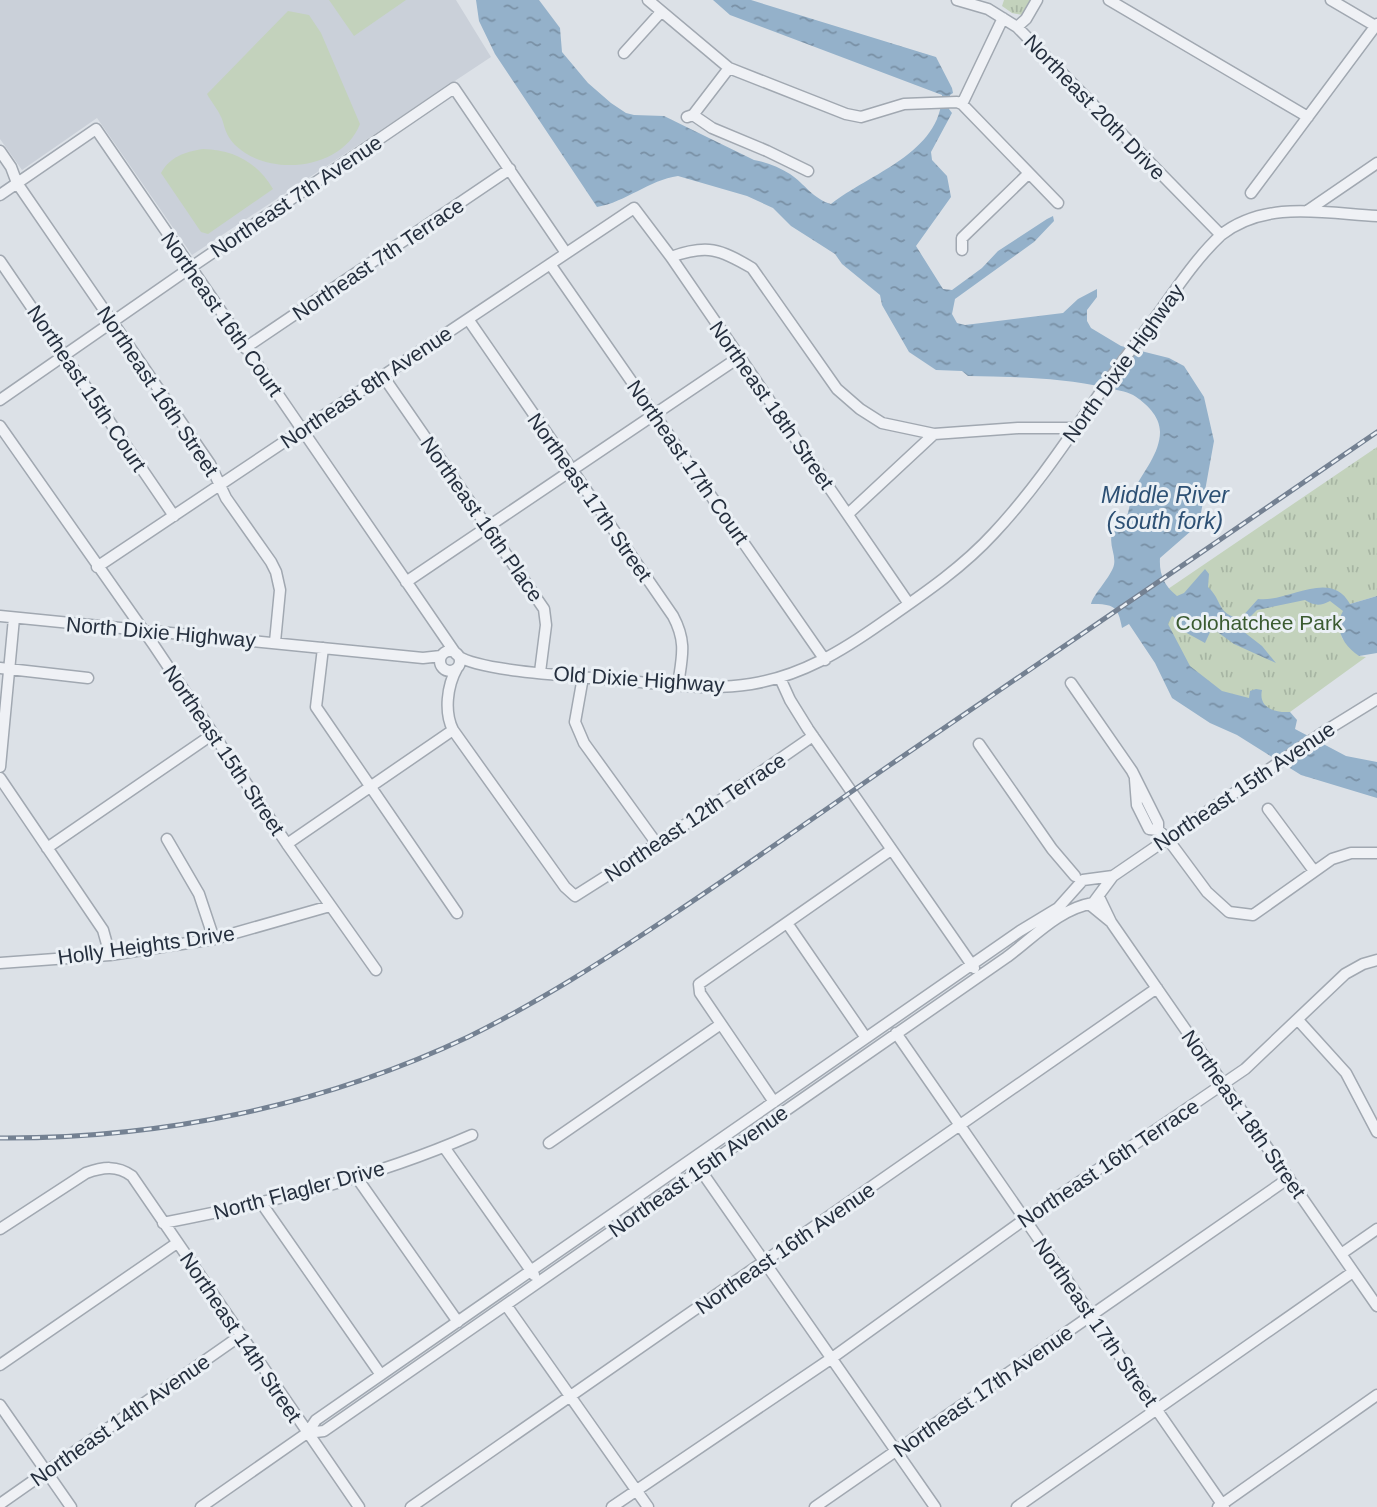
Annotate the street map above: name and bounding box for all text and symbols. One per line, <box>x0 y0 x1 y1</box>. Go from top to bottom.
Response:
street label: Northeast 20th Drive <box>1020 30 1170 184</box>
street label: Northeast 7th Avenue <box>206 130 386 262</box>
street label: Northeast 7th Terrace <box>288 193 468 325</box>
street label: Northeast 16th Court <box>157 228 287 401</box>
street label: North Dixie Highway <box>1058 279 1189 447</box>
street label: Northeast 15th Court <box>23 301 151 475</box>
street label: Northeast 16th Street <box>93 302 223 480</box>
street label: Northeast 18th Street <box>705 317 839 493</box>
street label: Northeast 8th Avenue <box>276 321 456 453</box>
street label: Northeast 17th Court <box>623 376 753 549</box>
street label: Northeast 17th Street <box>523 409 657 585</box>
street label: Northeast 16th Place <box>416 432 548 606</box>
water label: Middle River (south fork) <box>1101 482 1230 534</box>
park label: Colohatchee Park <box>1176 611 1343 634</box>
street label: North Dixie Highway <box>65 612 257 652</box>
street label: Northeast 15th Street <box>159 661 289 839</box>
street label: Old Dixie Highway <box>553 662 726 696</box>
street label: Northeast 15th Avenue <box>1149 717 1339 855</box>
street label: Northeast 12th Terrace <box>600 748 790 886</box>
street label: Holly Heights Drive <box>56 921 236 969</box>
street label: Northeast 18th Street <box>1177 1026 1311 1202</box>
street label: Northeast 16th Terrace <box>1013 1094 1203 1232</box>
street label: Northeast 15th Avenue <box>604 1100 792 1242</box>
street label: North Flagler Drive <box>211 1156 387 1224</box>
street label: Northeast 16th Avenue <box>691 1177 879 1319</box>
street label: Northeast 17th Street <box>1029 1234 1163 1410</box>
street label: Northeast 14th Street <box>176 1248 306 1426</box>
street label: Northeast 17th Avenue <box>889 1320 1077 1462</box>
street label: Northeast 14th Avenue <box>26 1349 214 1491</box>

